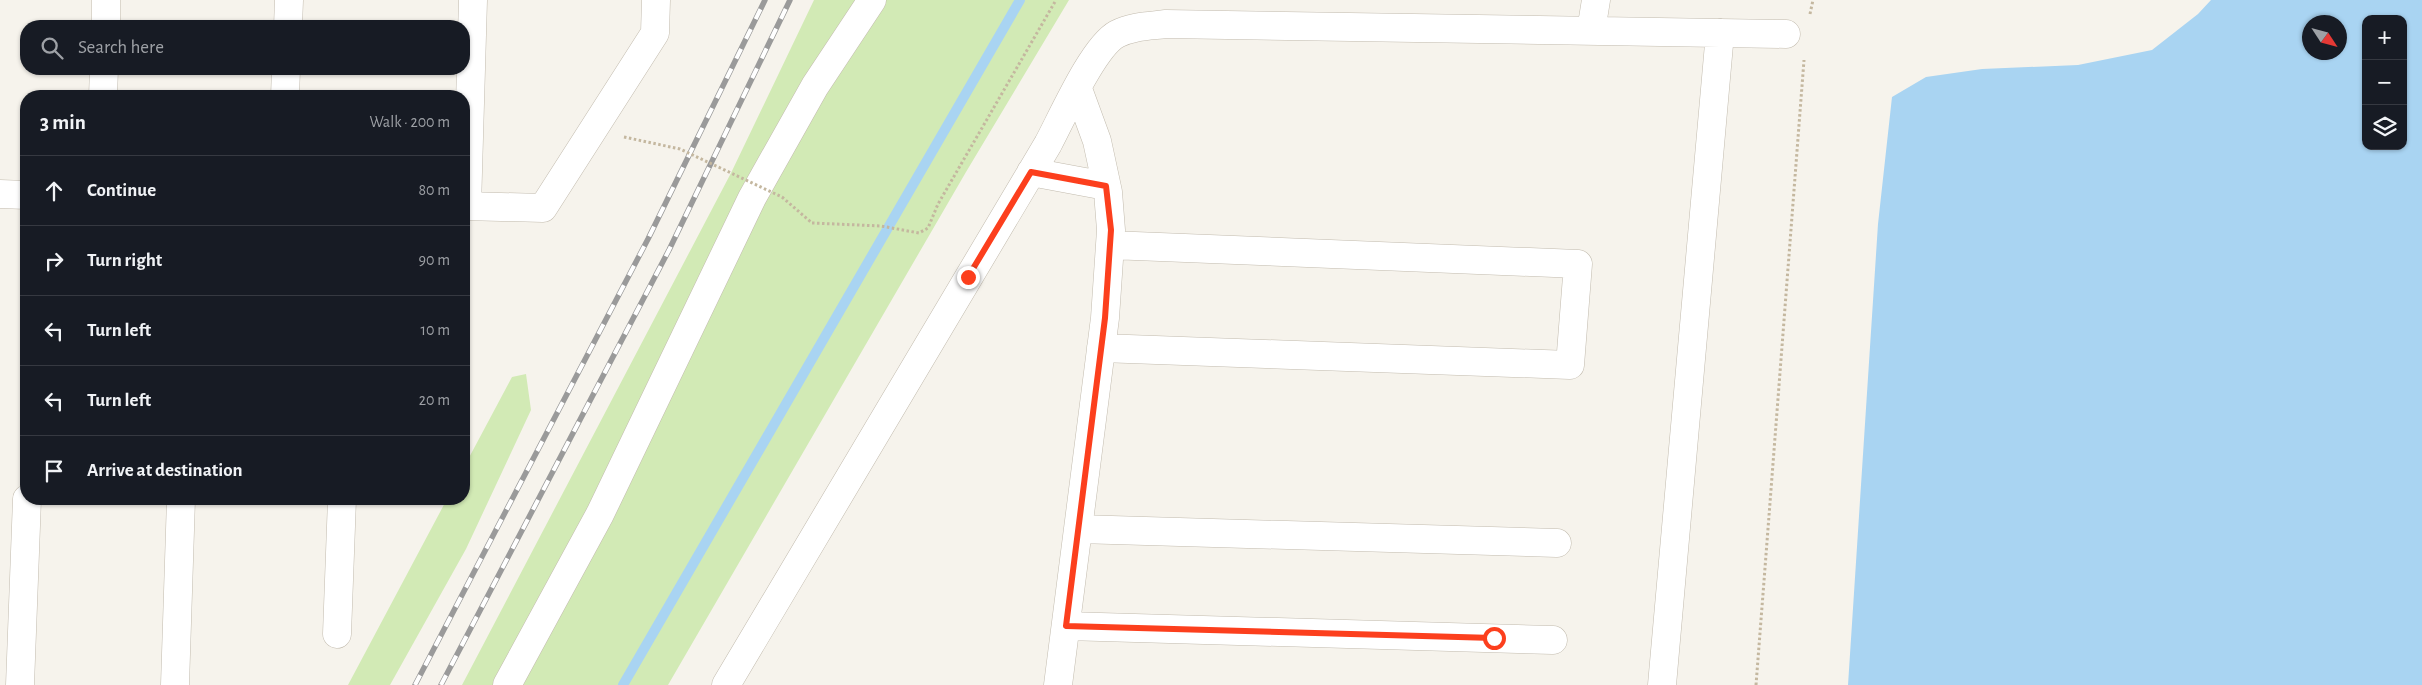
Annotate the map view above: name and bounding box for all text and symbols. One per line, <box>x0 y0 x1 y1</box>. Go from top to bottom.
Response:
north arrow <box>2302 15 2347 60</box>
map controls <box>2362 15 2407 150</box>
button: + <box>2362 15 2407 60</box>
search box <box>20 20 470 75</box>
icon: search <box>38 34 66 62</box>
text: Search here <box>78 38 164 57</box>
button: − <box>2362 60 2407 105</box>
button: layers <box>2362 105 2407 150</box>
text: 3 min <box>40 112 86 133</box>
text: Walk · 200 m <box>369 114 450 130</box>
icon: ahead <box>40 177 68 205</box>
text: Continue <box>87 181 156 200</box>
text: 80 m <box>419 182 450 198</box>
icon: right <box>40 247 68 275</box>
text: Turn right <box>87 251 162 270</box>
text: 90 m <box>419 252 450 268</box>
route end <box>957 266 980 289</box>
icon: left <box>40 317 68 345</box>
text: Turn left <box>87 321 151 340</box>
text: 10 m <box>421 322 450 338</box>
icon: left <box>40 387 68 415</box>
text: Turn left <box>87 391 151 410</box>
text: 20 m <box>419 392 450 408</box>
icon: arrive <box>40 457 68 485</box>
text: Arrive at destination <box>87 461 243 480</box>
route start <box>1483 627 1506 650</box>

